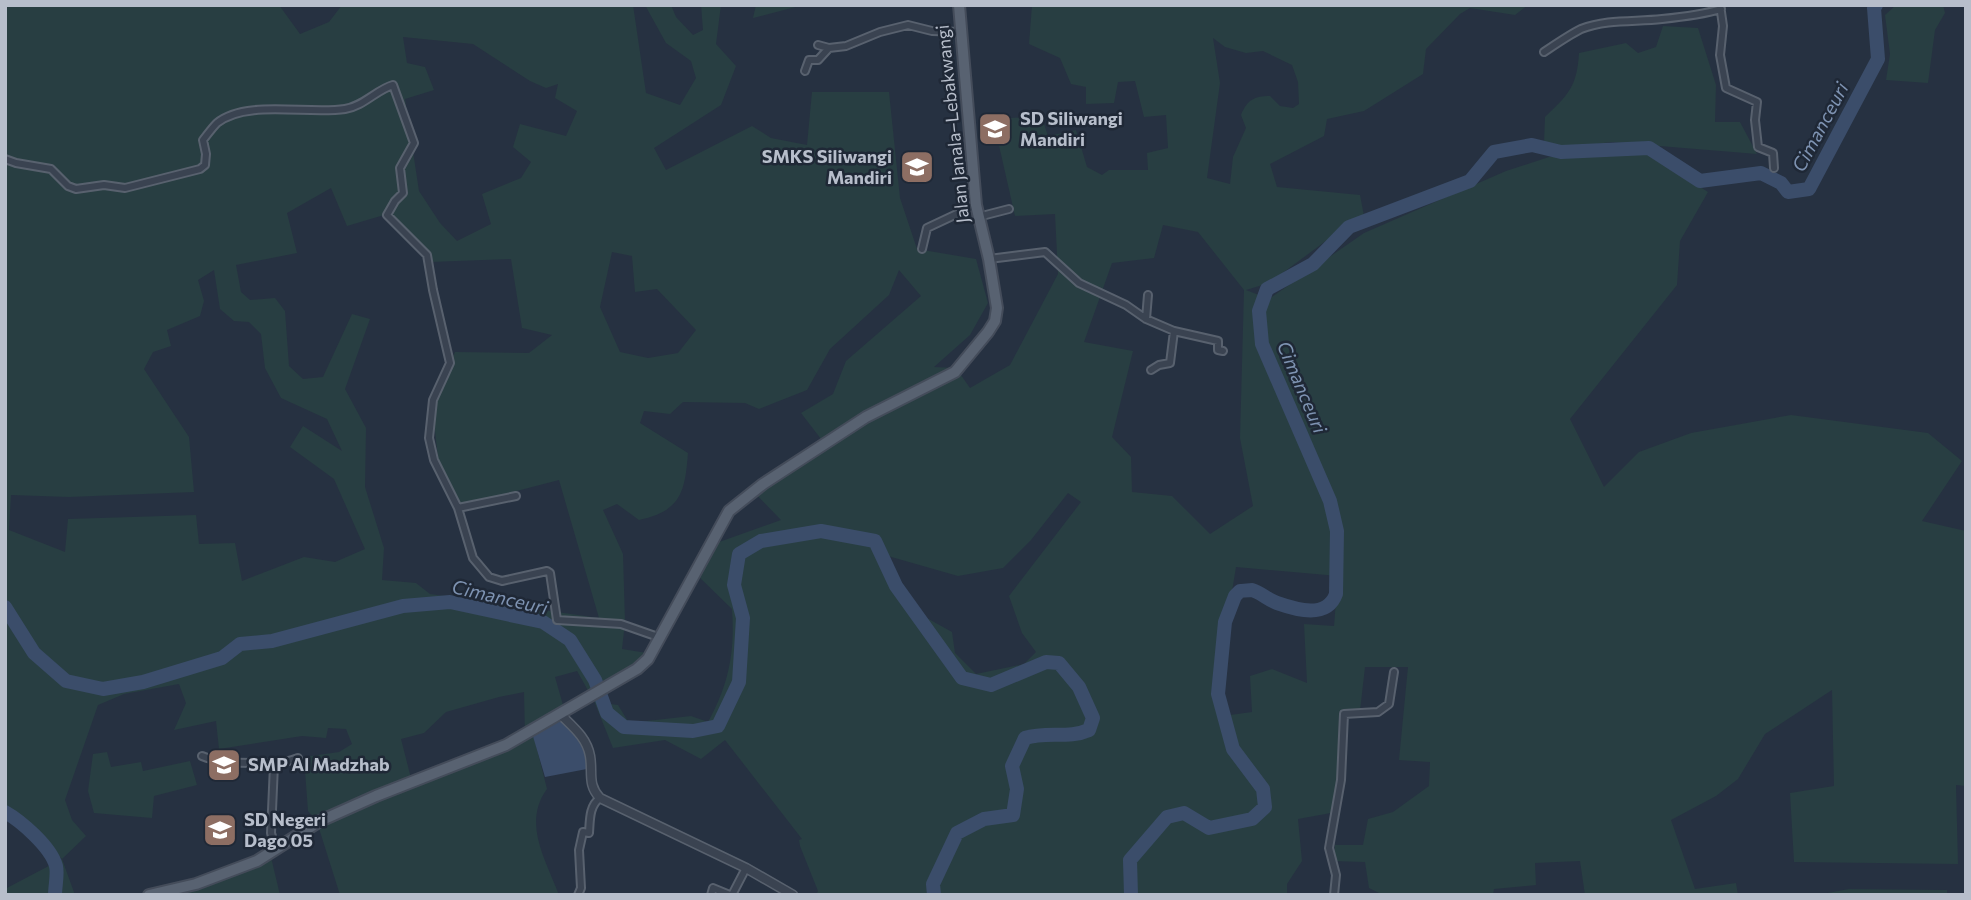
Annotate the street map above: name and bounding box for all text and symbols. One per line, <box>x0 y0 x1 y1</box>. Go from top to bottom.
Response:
street label: Jalan Janala–Lebakwangi <box>931 24 973 224</box>
water label: Cimanceuri <box>1786 77 1853 175</box>
place label: SD Siliwangi Mandiri <box>1020 107 1123 150</box>
school or university icon: SD Siliwangi Mandiri <box>976 110 1014 148</box>
place label: SMKS Siliwangi Mandiri <box>762 145 892 188</box>
school or university icon: SMKS Siliwangi Mandiri <box>898 148 936 186</box>
water label: Cimanceuri <box>1273 337 1333 437</box>
water label: Cimanceuri <box>450 574 551 619</box>
school or university icon: SMP Al Madzhab <box>205 746 243 784</box>
place label: SMP Al Madzhab <box>248 753 390 775</box>
place label: SD Negeri Dago 05 <box>244 808 326 851</box>
school or university icon: SD Negeri Dago 05 <box>201 811 239 849</box>

